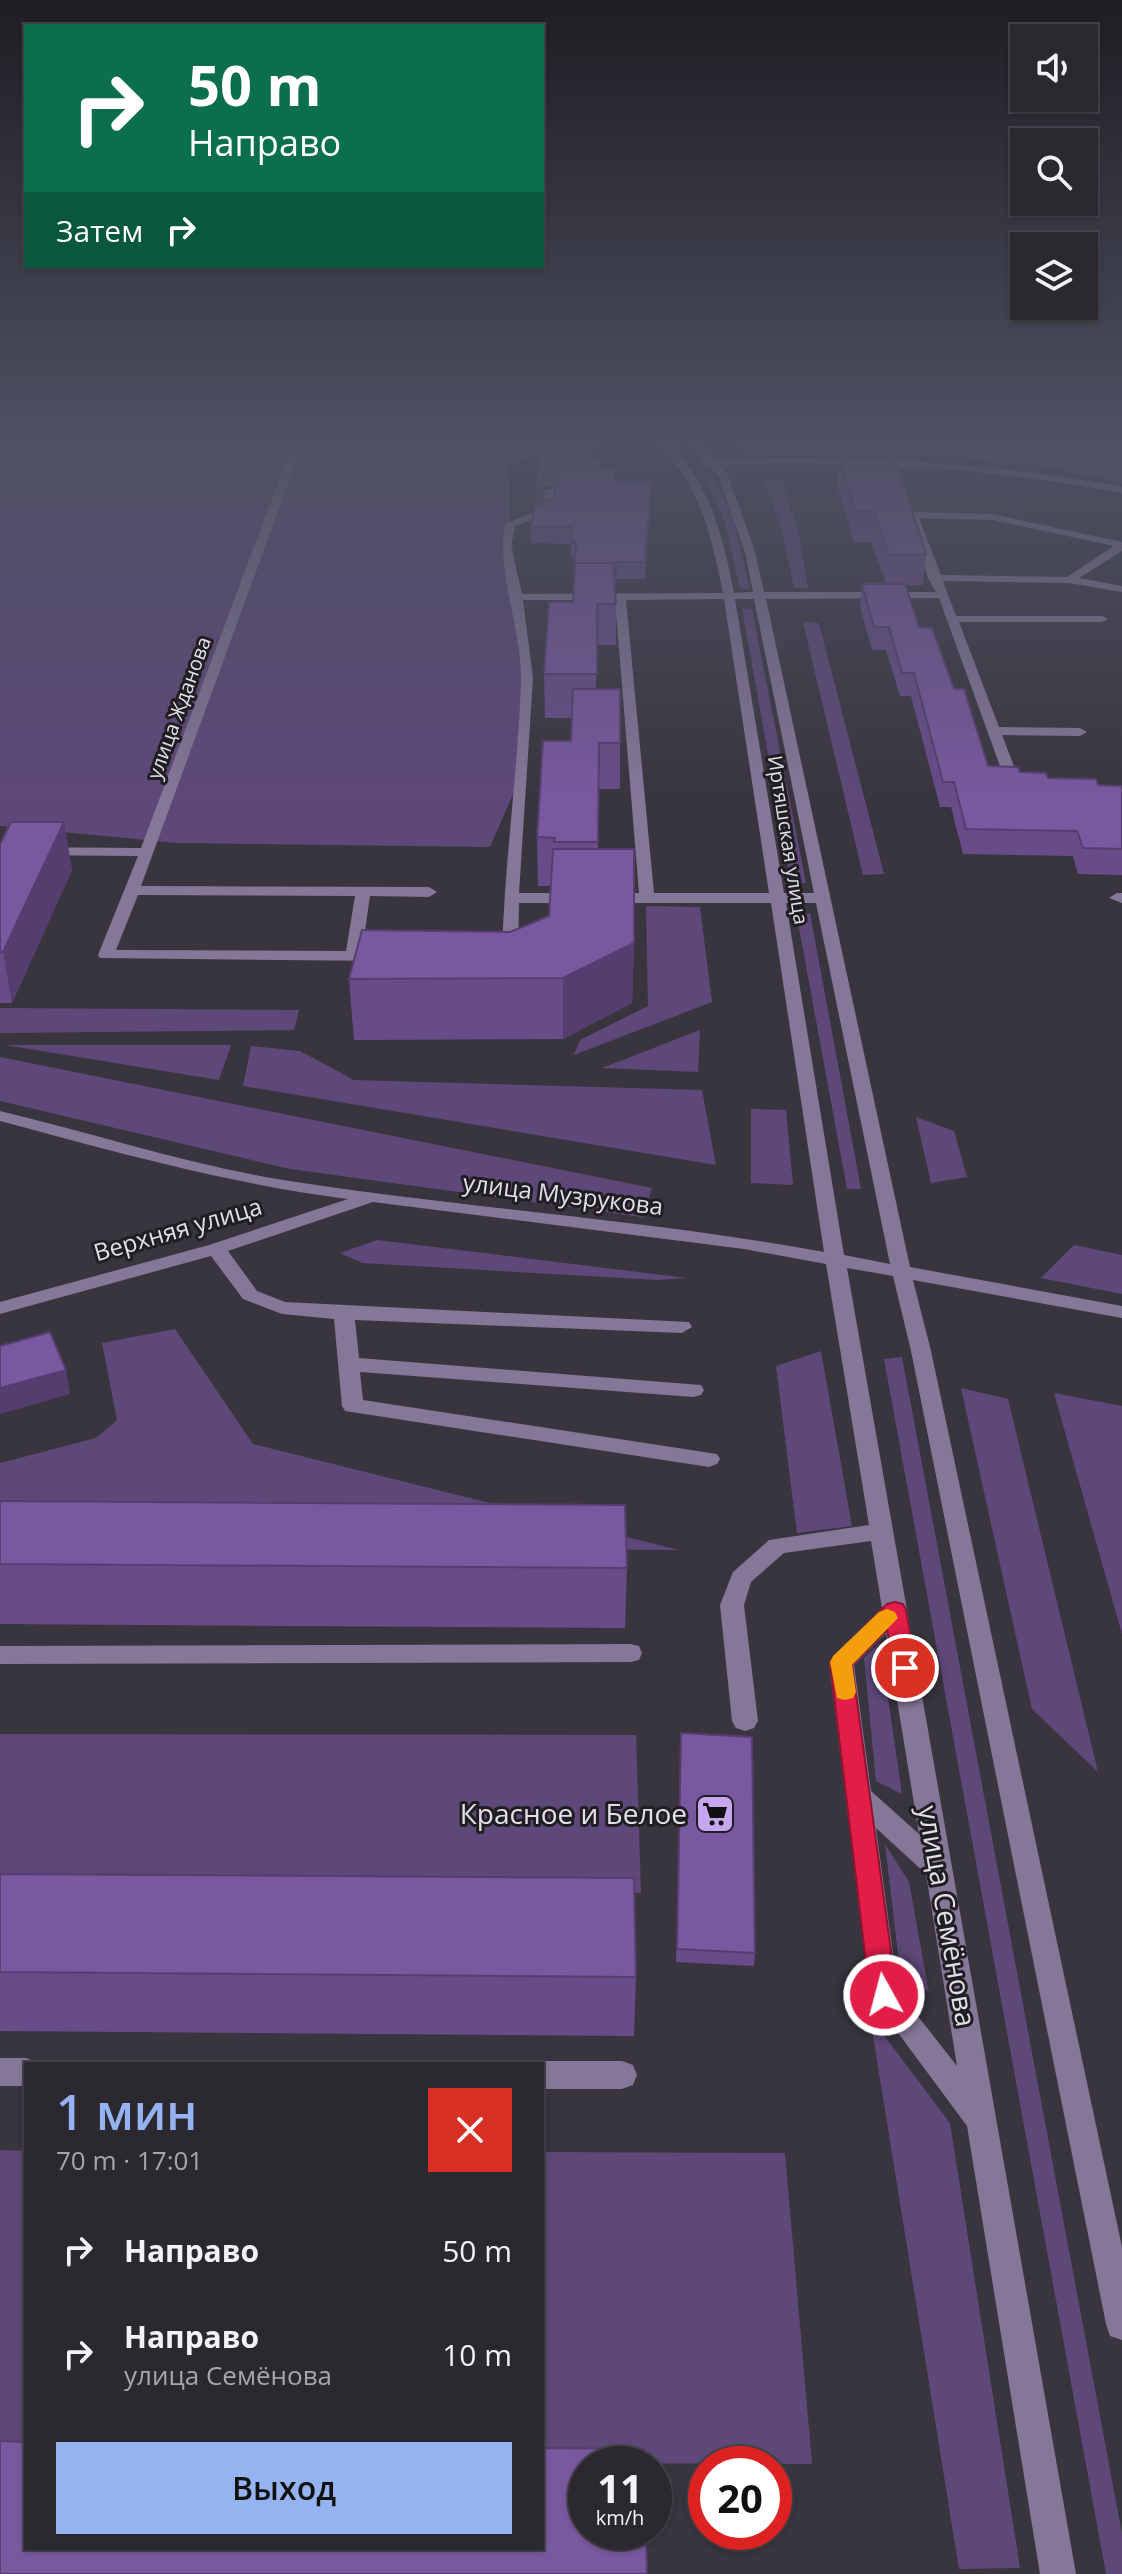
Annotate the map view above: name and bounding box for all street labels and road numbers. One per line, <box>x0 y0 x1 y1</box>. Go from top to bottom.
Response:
street label: улица Жданова <box>140 633 217 783</box>
street label: Иртяшская улица <box>762 753 815 926</box>
street label: улица Музрукова <box>461 1165 665 1222</box>
street label: Верхняя улица <box>90 1189 266 1268</box>
street label: улица Семёнова <box>910 1802 986 2029</box>

